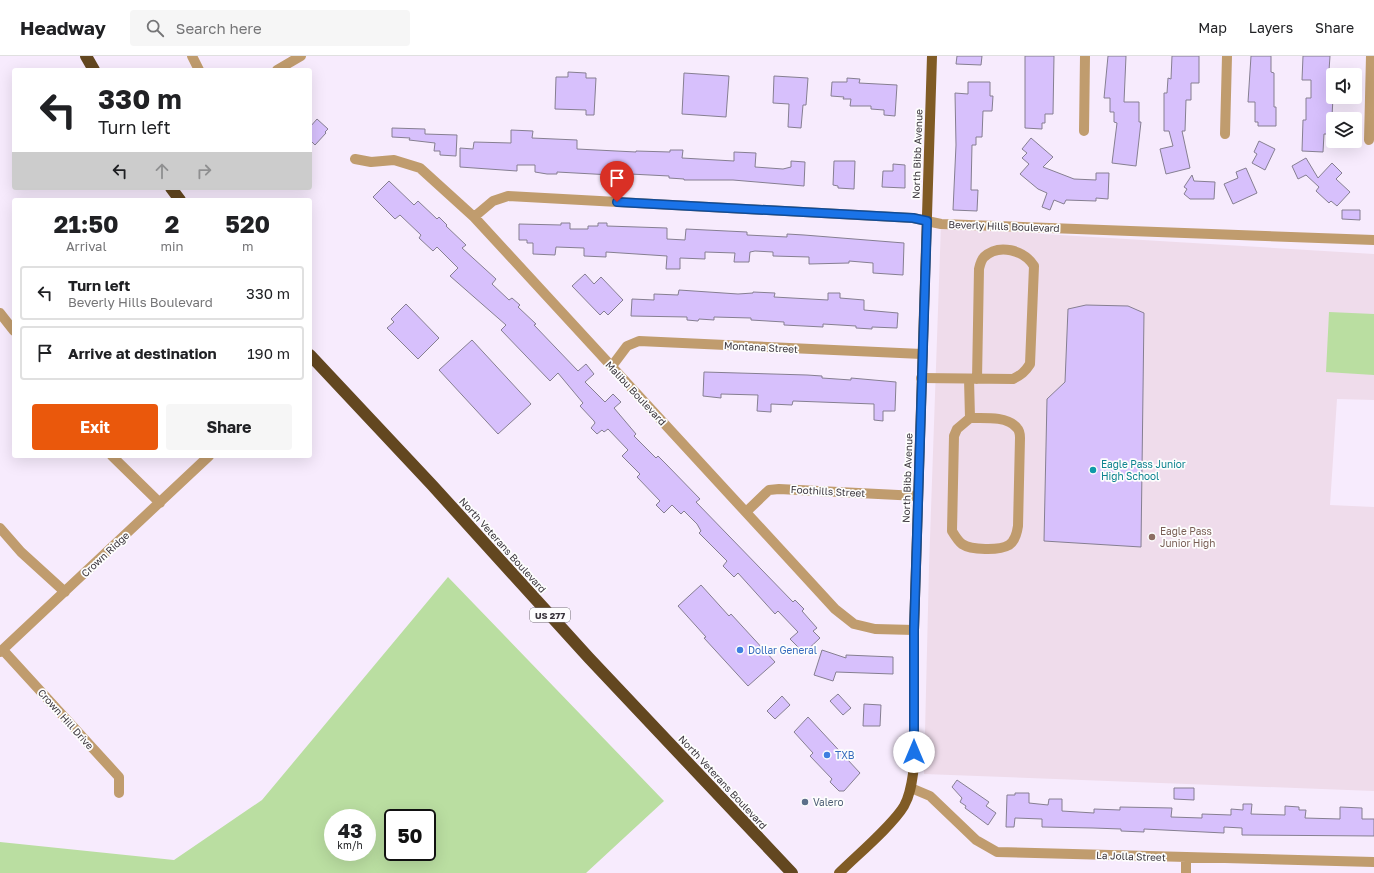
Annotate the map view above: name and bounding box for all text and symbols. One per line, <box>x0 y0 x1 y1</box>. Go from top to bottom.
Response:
search box <box>130 10 410 46</box>
text: Headway <box>20 16 106 39</box>
icon: search <box>144 17 166 39</box>
text: Search here <box>176 19 262 37</box>
text: Map <box>1198 19 1227 36</box>
text: Layers <box>1249 19 1293 36</box>
text: Share <box>1315 19 1354 36</box>
map controls <box>1326 68 1362 148</box>
button: sound <box>1326 68 1362 104</box>
text: 330 m <box>98 82 182 115</box>
icon: left <box>32 84 84 136</box>
street label: North Bibb Avenue <box>909 109 925 199</box>
button: layers <box>1326 112 1362 148</box>
text: Turn left <box>98 116 171 138</box>
icon: left <box>109 160 131 182</box>
icon: ahead <box>151 160 173 182</box>
icon: right <box>193 160 215 182</box>
pin <box>600 161 634 202</box>
icon: arrive <box>606 167 628 189</box>
text: 21:50 <box>54 209 119 238</box>
text: 2 <box>165 209 179 238</box>
text: 520 <box>225 209 270 238</box>
street label: Beverly Hills Boulevard <box>948 218 1060 234</box>
text: Arrival <box>66 238 107 254</box>
text: min <box>161 238 184 254</box>
text: m <box>242 238 254 254</box>
text: Turn left <box>68 276 130 294</box>
icon: left <box>34 282 56 304</box>
text: 330 m <box>246 284 290 302</box>
text: Beverly Hills Boulevard <box>68 294 213 310</box>
street label: Montana Street <box>724 339 798 355</box>
icon: arrive <box>34 342 56 364</box>
text: Arrive at destination <box>68 344 217 362</box>
text: 190 m <box>247 344 290 362</box>
street label: Malibu Boulevard <box>603 358 669 428</box>
button: Exit <box>32 404 158 450</box>
button: Share <box>166 404 292 450</box>
street label: North Bibb Avenue <box>899 433 915 523</box>
place label: Eagle Pass Junior High School <box>1101 458 1186 482</box>
marker: Eagle Pass Junior High School <box>1088 465 1098 475</box>
street label: Foothills Street <box>790 483 866 499</box>
street label: North Veterans Boulevard <box>457 495 549 595</box>
place label: Eagle Pass Junior High <box>1160 525 1215 549</box>
street label: Crown Ridge <box>79 529 131 579</box>
marker: Eagle Pass Junior High <box>1147 532 1157 542</box>
road number: US 277 <box>530 608 570 622</box>
place label: Dollar General <box>748 644 817 656</box>
marker: Dollar General <box>735 645 745 655</box>
street label: Crown Hill Drive <box>36 686 96 752</box>
position arrow <box>893 731 935 773</box>
street label: North Veterans Boulevard <box>676 733 770 831</box>
place label: TXB <box>835 749 855 761</box>
marker: TXB <box>822 750 832 760</box>
place label: Valero <box>813 796 843 808</box>
marker: Valero <box>800 797 810 807</box>
speed limit sign: 50 <box>384 809 436 861</box>
text: 43 <box>338 818 362 842</box>
text: km/h <box>337 839 363 851</box>
street label: La Jolla Street <box>1096 849 1166 863</box>

